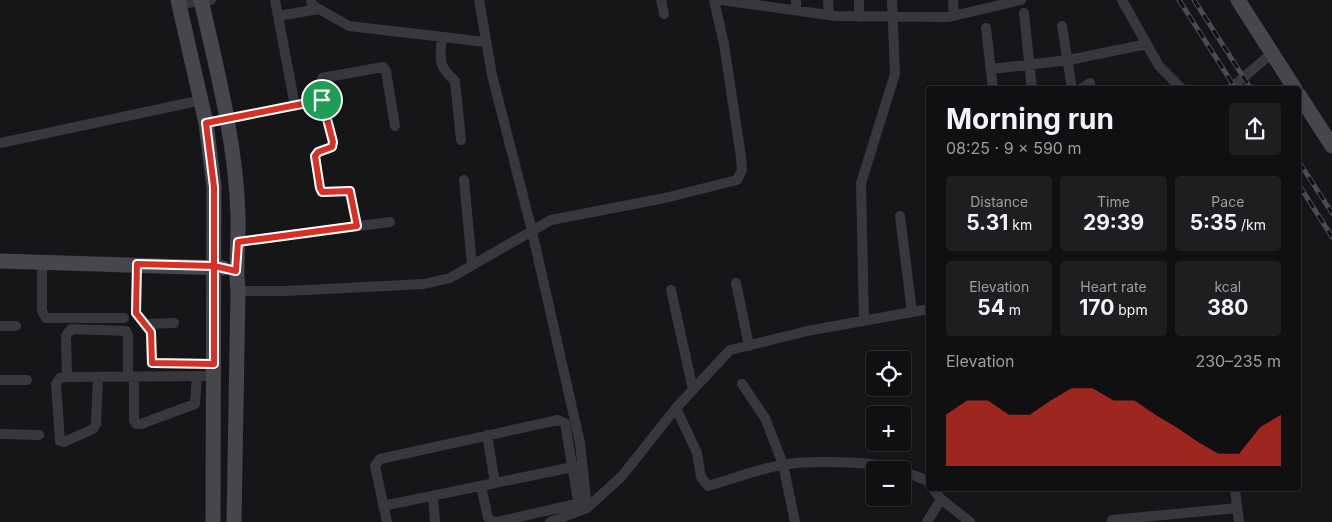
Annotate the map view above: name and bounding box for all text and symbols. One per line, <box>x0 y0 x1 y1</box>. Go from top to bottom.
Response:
pin <box>301 79 343 121</box>
icon: arrive <box>308 86 336 114</box>
text: Morning run <box>946 102 1114 136</box>
button: share <box>1229 103 1281 155</box>
text: 08:25 · 9 × 590 m <box>946 138 1081 158</box>
text: Distance <box>970 193 1028 210</box>
text: Time <box>1097 193 1130 210</box>
text: Pace <box>1211 193 1244 210</box>
text: 5.31 <box>966 210 1008 235</box>
text: 29:39 <box>1083 210 1144 235</box>
text: 5:35 <box>1190 210 1237 235</box>
text: km <box>1008 216 1032 233</box>
text: /km <box>1237 216 1266 233</box>
text: Elevation <box>969 278 1029 295</box>
text: Heart rate <box>1080 278 1147 295</box>
text: kcal <box>1214 278 1241 295</box>
text: 54 <box>977 295 1005 320</box>
text: 170 <box>1079 295 1114 320</box>
text: 380 <box>1207 295 1249 320</box>
text: m <box>1005 301 1021 318</box>
text: bpm <box>1114 301 1148 318</box>
map controls <box>866 351 911 506</box>
button: locate <box>866 351 911 396</box>
text: Elevation <box>946 351 1015 371</box>
text: 230–235 m <box>1195 351 1281 371</box>
button: + <box>866 406 911 451</box>
button: − <box>866 461 911 506</box>

